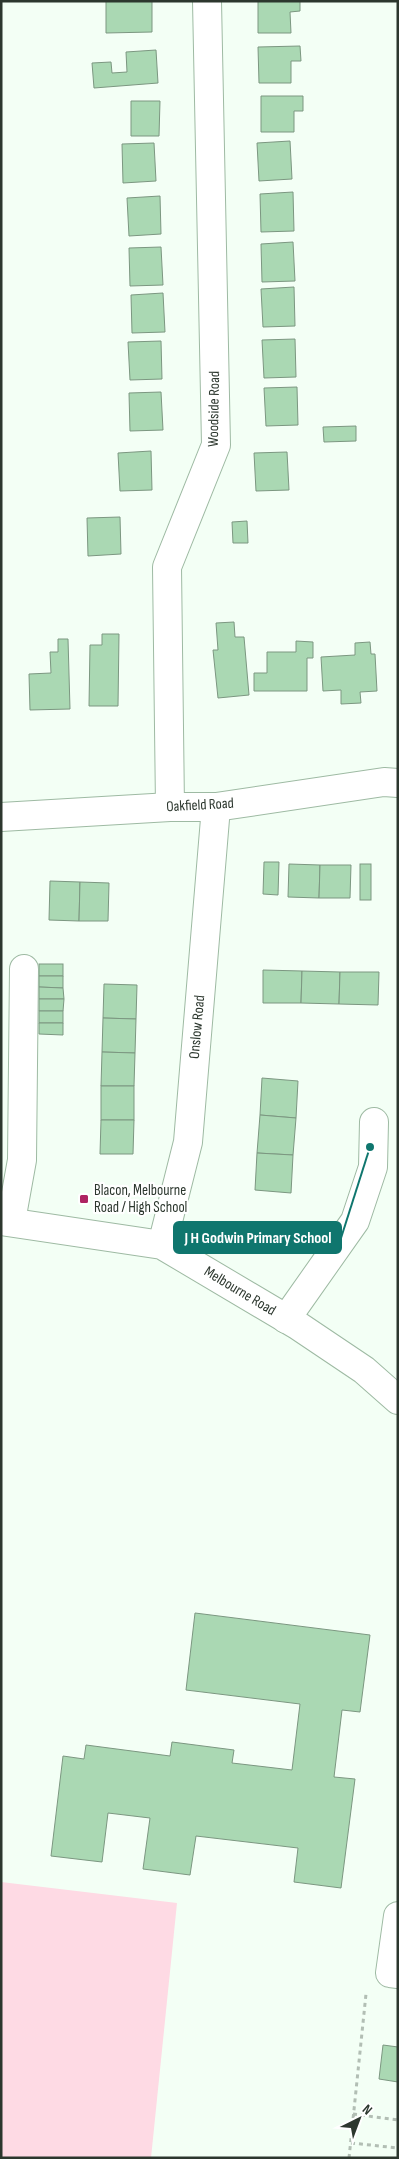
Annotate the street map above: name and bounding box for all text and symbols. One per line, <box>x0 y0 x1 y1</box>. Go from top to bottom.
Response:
street label: Woodside Road <box>204 371 224 447</box>
street label: Oakfield Road <box>166 794 234 816</box>
street label: Onslow Road <box>185 994 209 1060</box>
place label: Blacon, Melbourne Road / High School <box>94 1181 187 1217</box>
marker: Blacon, Melbourne Road / High School <box>78 1193 90 1205</box>
callout: J H Godwin Primary School <box>174 1222 341 1253</box>
text: J H Godwin Primary School <box>183 1229 332 1248</box>
street label: Melbourne Road <box>201 1262 279 1320</box>
north arrow <box>334 2094 384 2144</box>
text: N <box>359 2101 376 2119</box>

